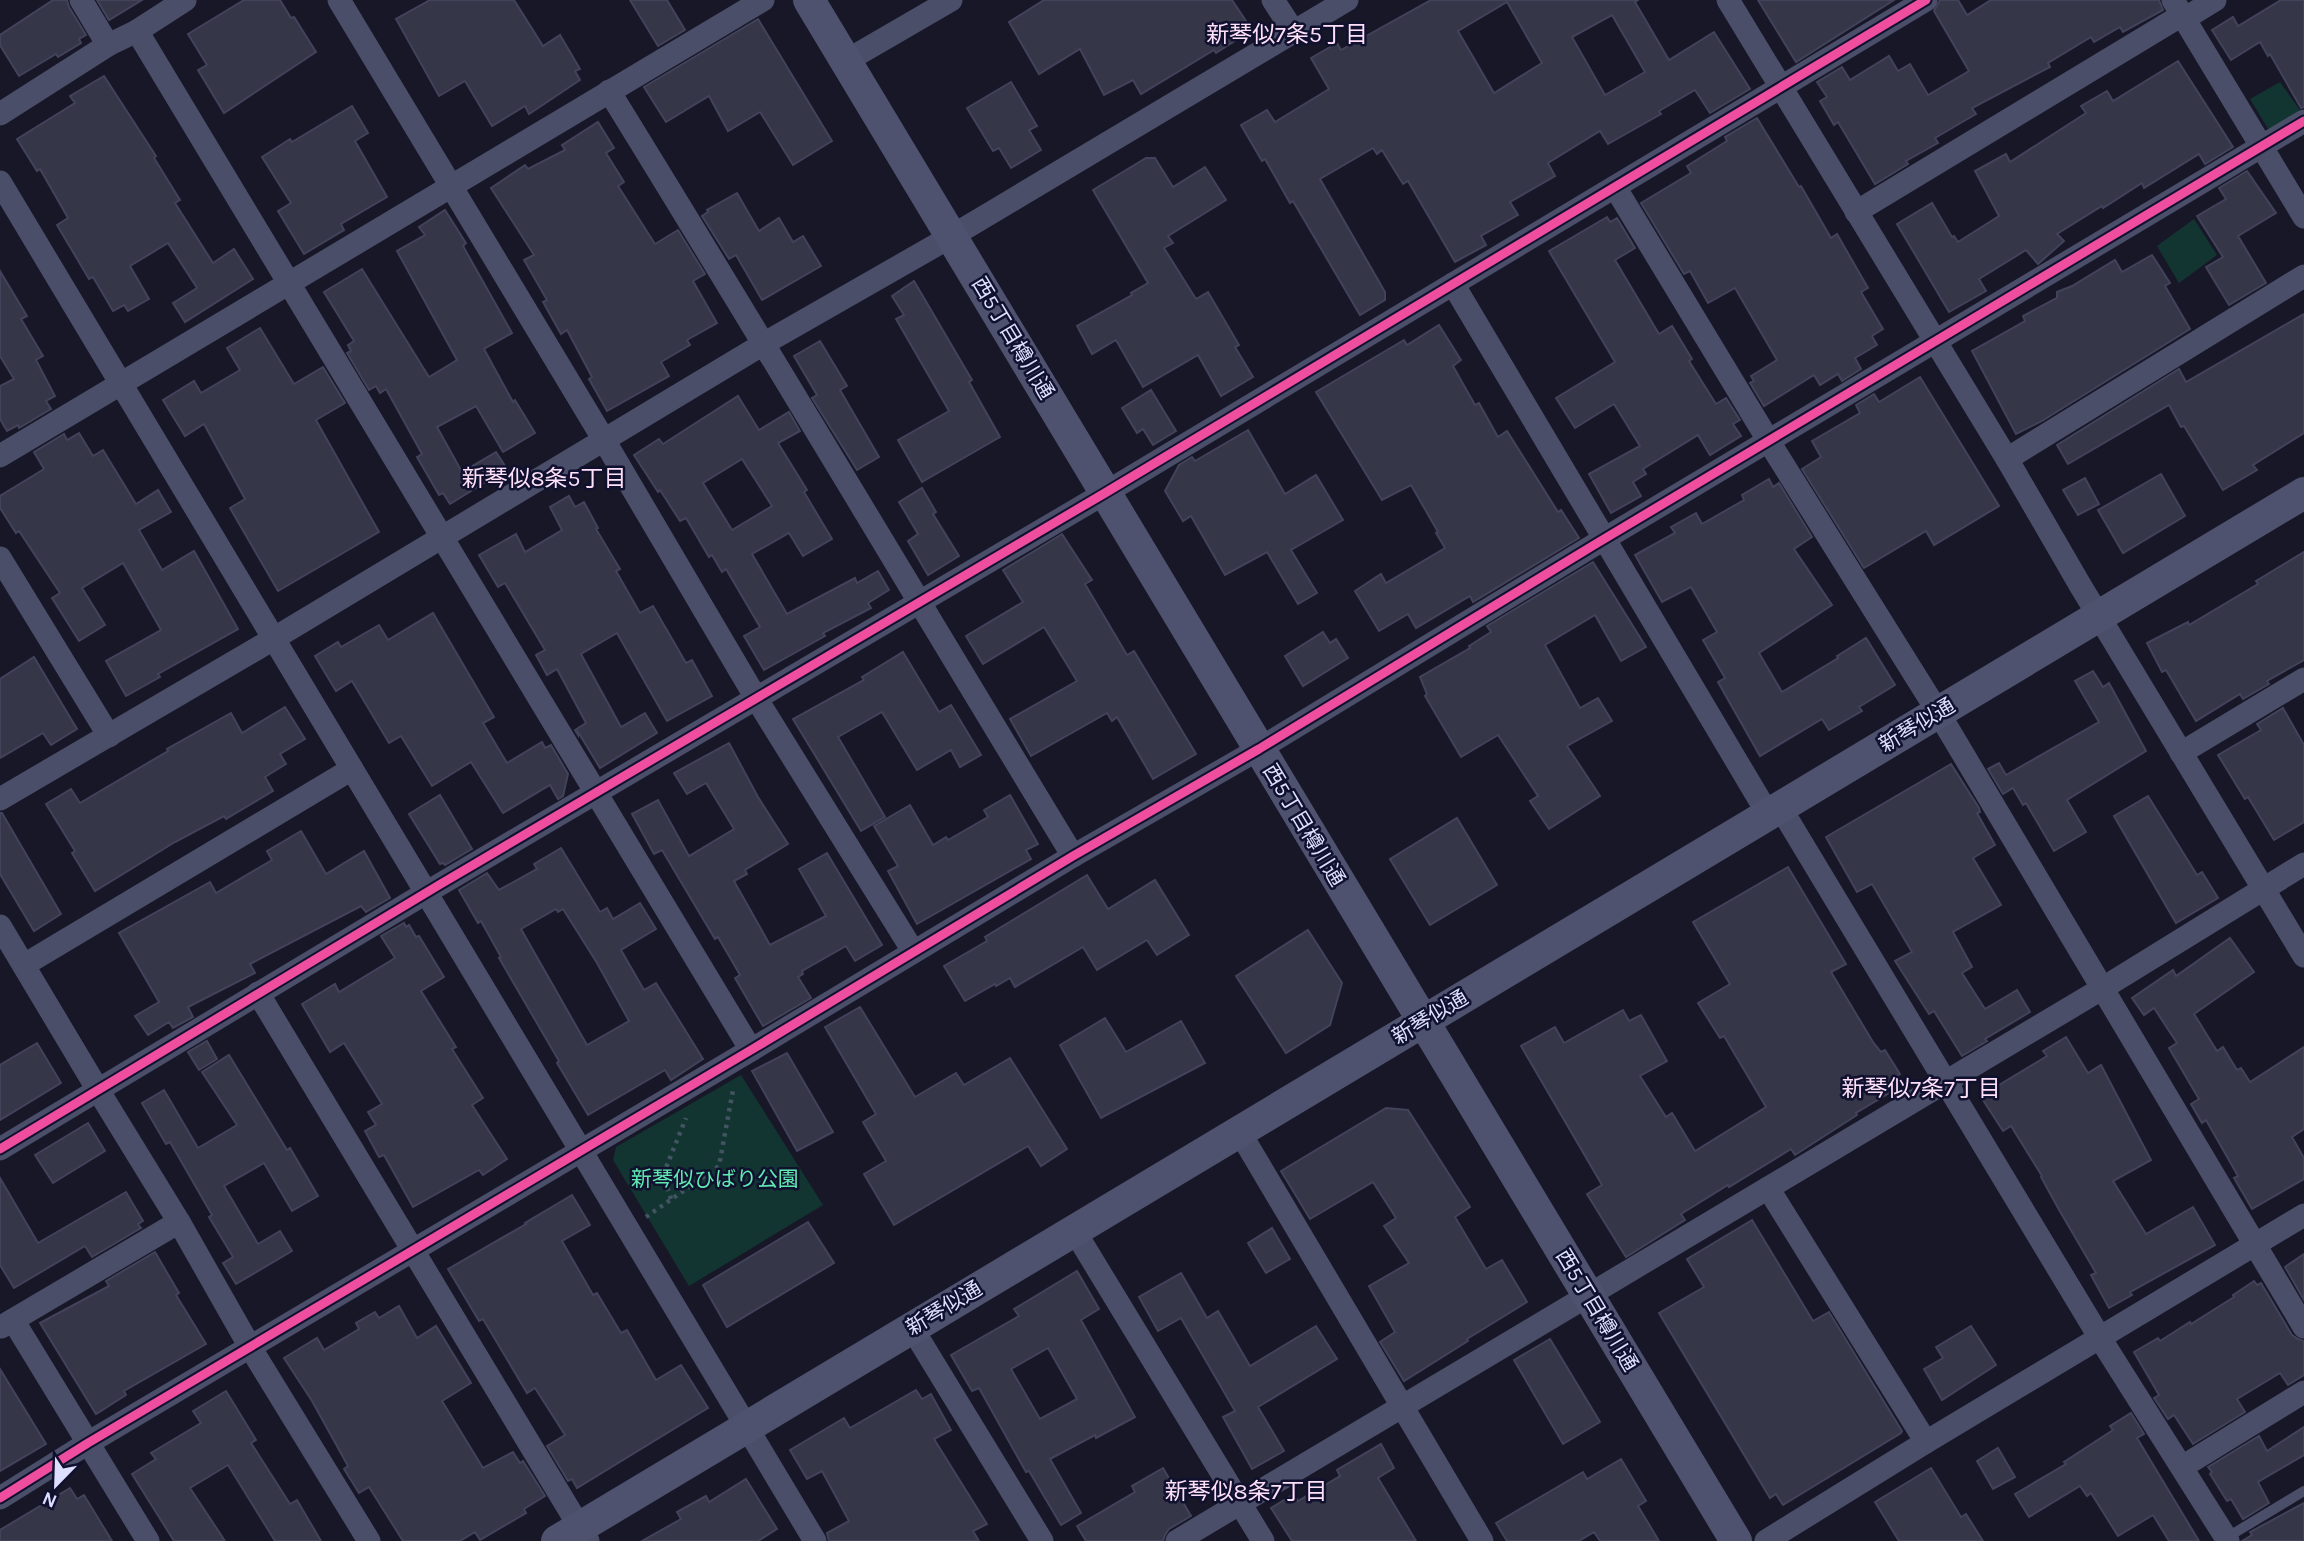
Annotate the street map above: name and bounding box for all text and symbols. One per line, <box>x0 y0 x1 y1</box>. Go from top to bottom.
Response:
district label: 新琴似7条5丁目 <box>1206 21 1368 48</box>
street label: 西5丁目樽川通 <box>967 273 1059 403</box>
district label: 新琴似8条5丁目 <box>461 465 627 492</box>
street label: 新琴似通 <box>1875 693 1959 757</box>
street label: 西5丁目樽川通 <box>1258 760 1350 890</box>
street label: 新琴似通 <box>1388 985 1472 1049</box>
district label: 新琴似7条7丁目 <box>1841 1075 2001 1102</box>
park label: 新琴似ひばり公園 <box>631 1167 799 1191</box>
street label: 西5丁目樽川通 <box>1551 1245 1643 1375</box>
street label: 新琴似通 <box>902 1276 986 1340</box>
north arrow <box>21 1450 91 1520</box>
district label: 新琴似8条7丁目 <box>1165 1478 1327 1505</box>
text: N <box>39 1487 60 1513</box>

